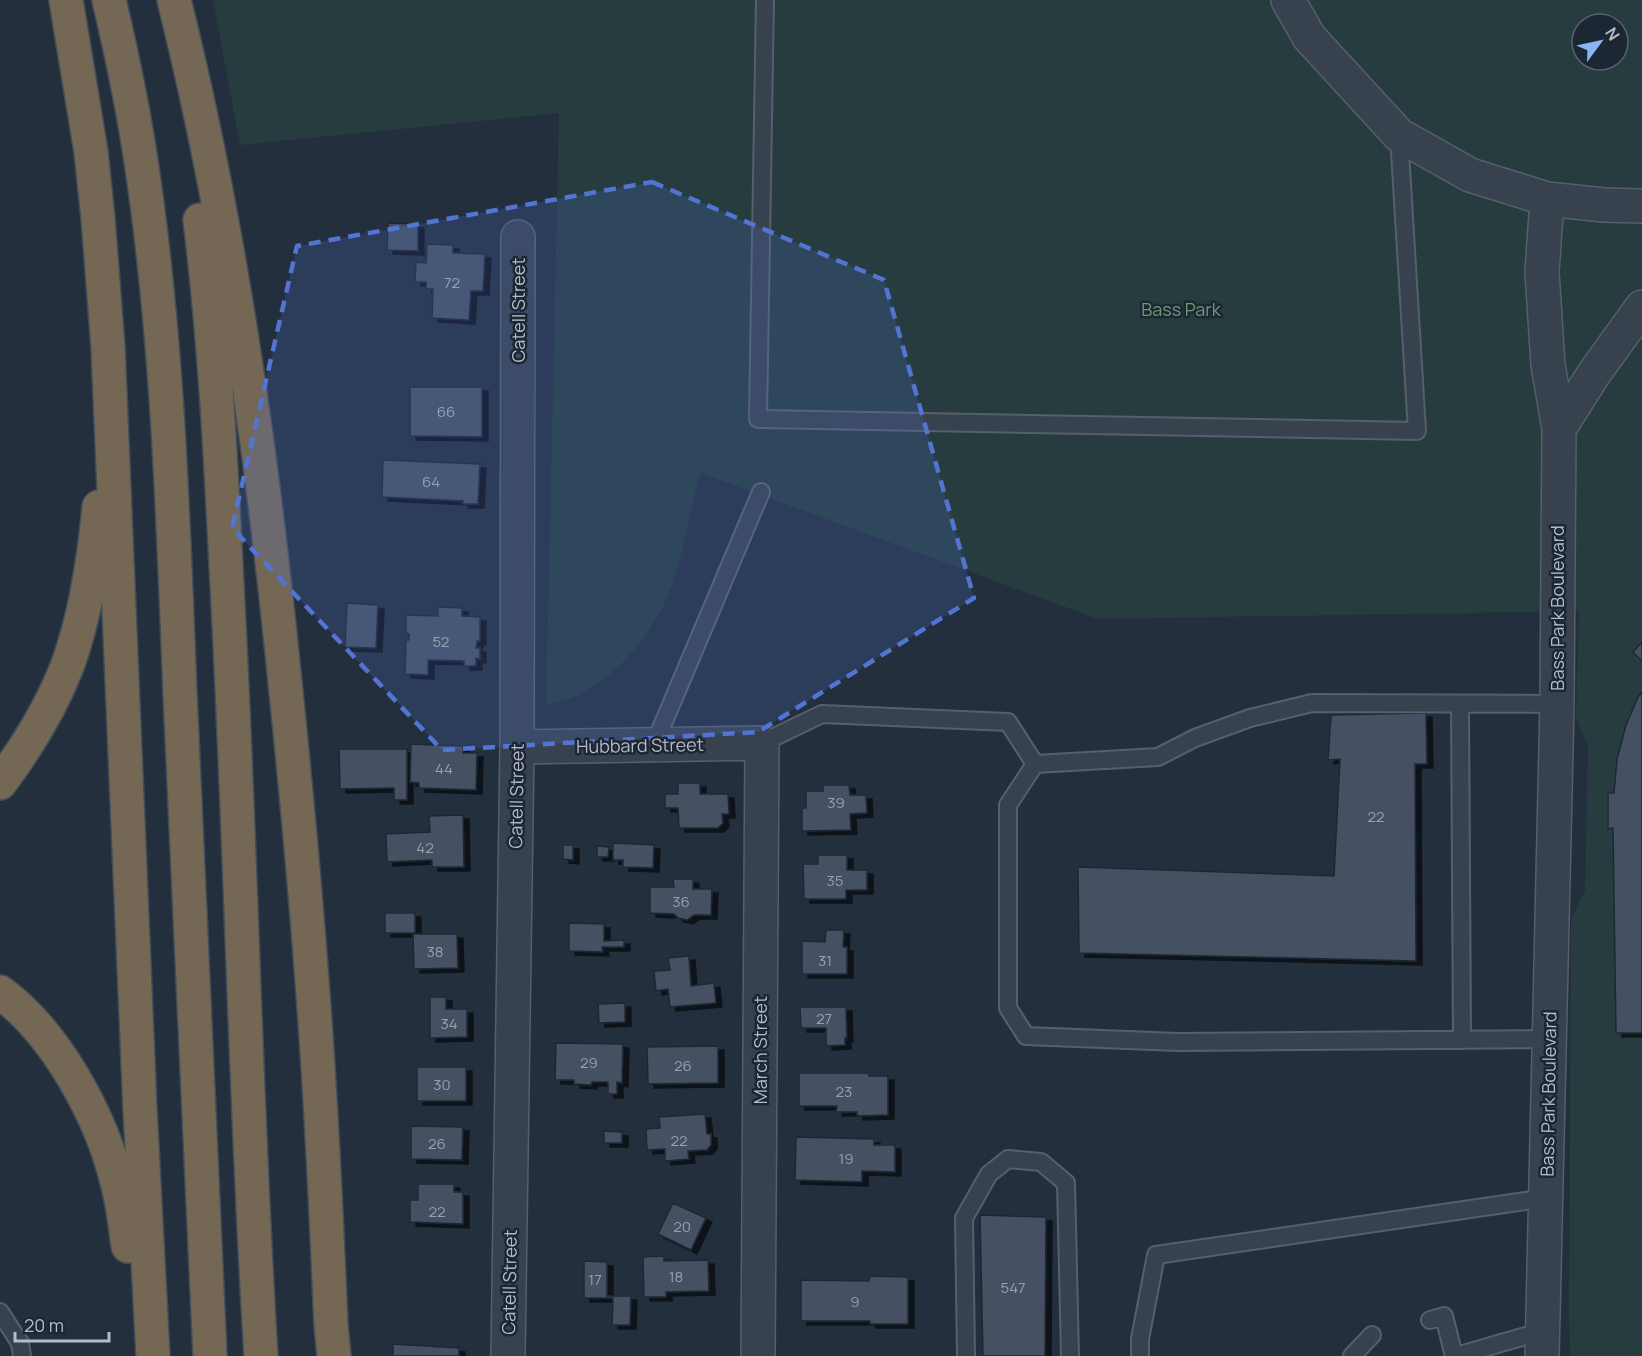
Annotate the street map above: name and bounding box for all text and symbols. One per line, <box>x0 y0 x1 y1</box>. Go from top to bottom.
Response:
north arrow <box>1570 12 1630 72</box>
text: N <box>1600 23 1625 45</box>
street label: Catell Street <box>506 257 530 363</box>
house number: 72 <box>444 272 460 293</box>
park label: Bass Park <box>1141 297 1222 321</box>
house number: 66 <box>437 401 455 422</box>
house number: 64 <box>422 471 440 492</box>
street label: Bass Park Boulevard <box>1545 525 1569 691</box>
house number: 52 <box>433 631 449 652</box>
street label: Hubbard Street <box>576 732 704 758</box>
street label: Catell Street <box>503 743 529 849</box>
house number: 44 <box>435 758 453 779</box>
house number: 39 <box>827 792 845 813</box>
house number: 22 <box>1367 806 1385 827</box>
house number: 42 <box>416 837 434 858</box>
house number: 35 <box>827 870 843 891</box>
house number: 36 <box>672 891 690 912</box>
house number: 38 <box>426 941 444 962</box>
house number: 31 <box>818 950 832 971</box>
street label: March Street <box>748 996 772 1104</box>
house number: 27 <box>816 1008 832 1029</box>
street label: Bass Park Boulevard <box>1535 1011 1561 1177</box>
house number: 34 <box>440 1013 458 1034</box>
house number: 29 <box>580 1052 598 1073</box>
house number: 26 <box>674 1055 692 1076</box>
house number: 30 <box>433 1074 451 1095</box>
house number: 23 <box>836 1081 852 1102</box>
house number: 22 <box>670 1130 688 1151</box>
house number: 26 <box>428 1133 446 1154</box>
house number: 19 <box>838 1148 854 1169</box>
house number: 22 <box>428 1201 446 1222</box>
house number: 20 <box>673 1216 691 1237</box>
street label: Catell Street <box>496 1229 522 1335</box>
house number: 18 <box>669 1266 683 1287</box>
house number: 17 <box>588 1269 602 1290</box>
house number: 547 <box>1000 1277 1026 1298</box>
house number: 9 <box>850 1291 860 1312</box>
scale bar <box>15 1305 110 1343</box>
text: 20 m <box>24 1313 64 1337</box>

